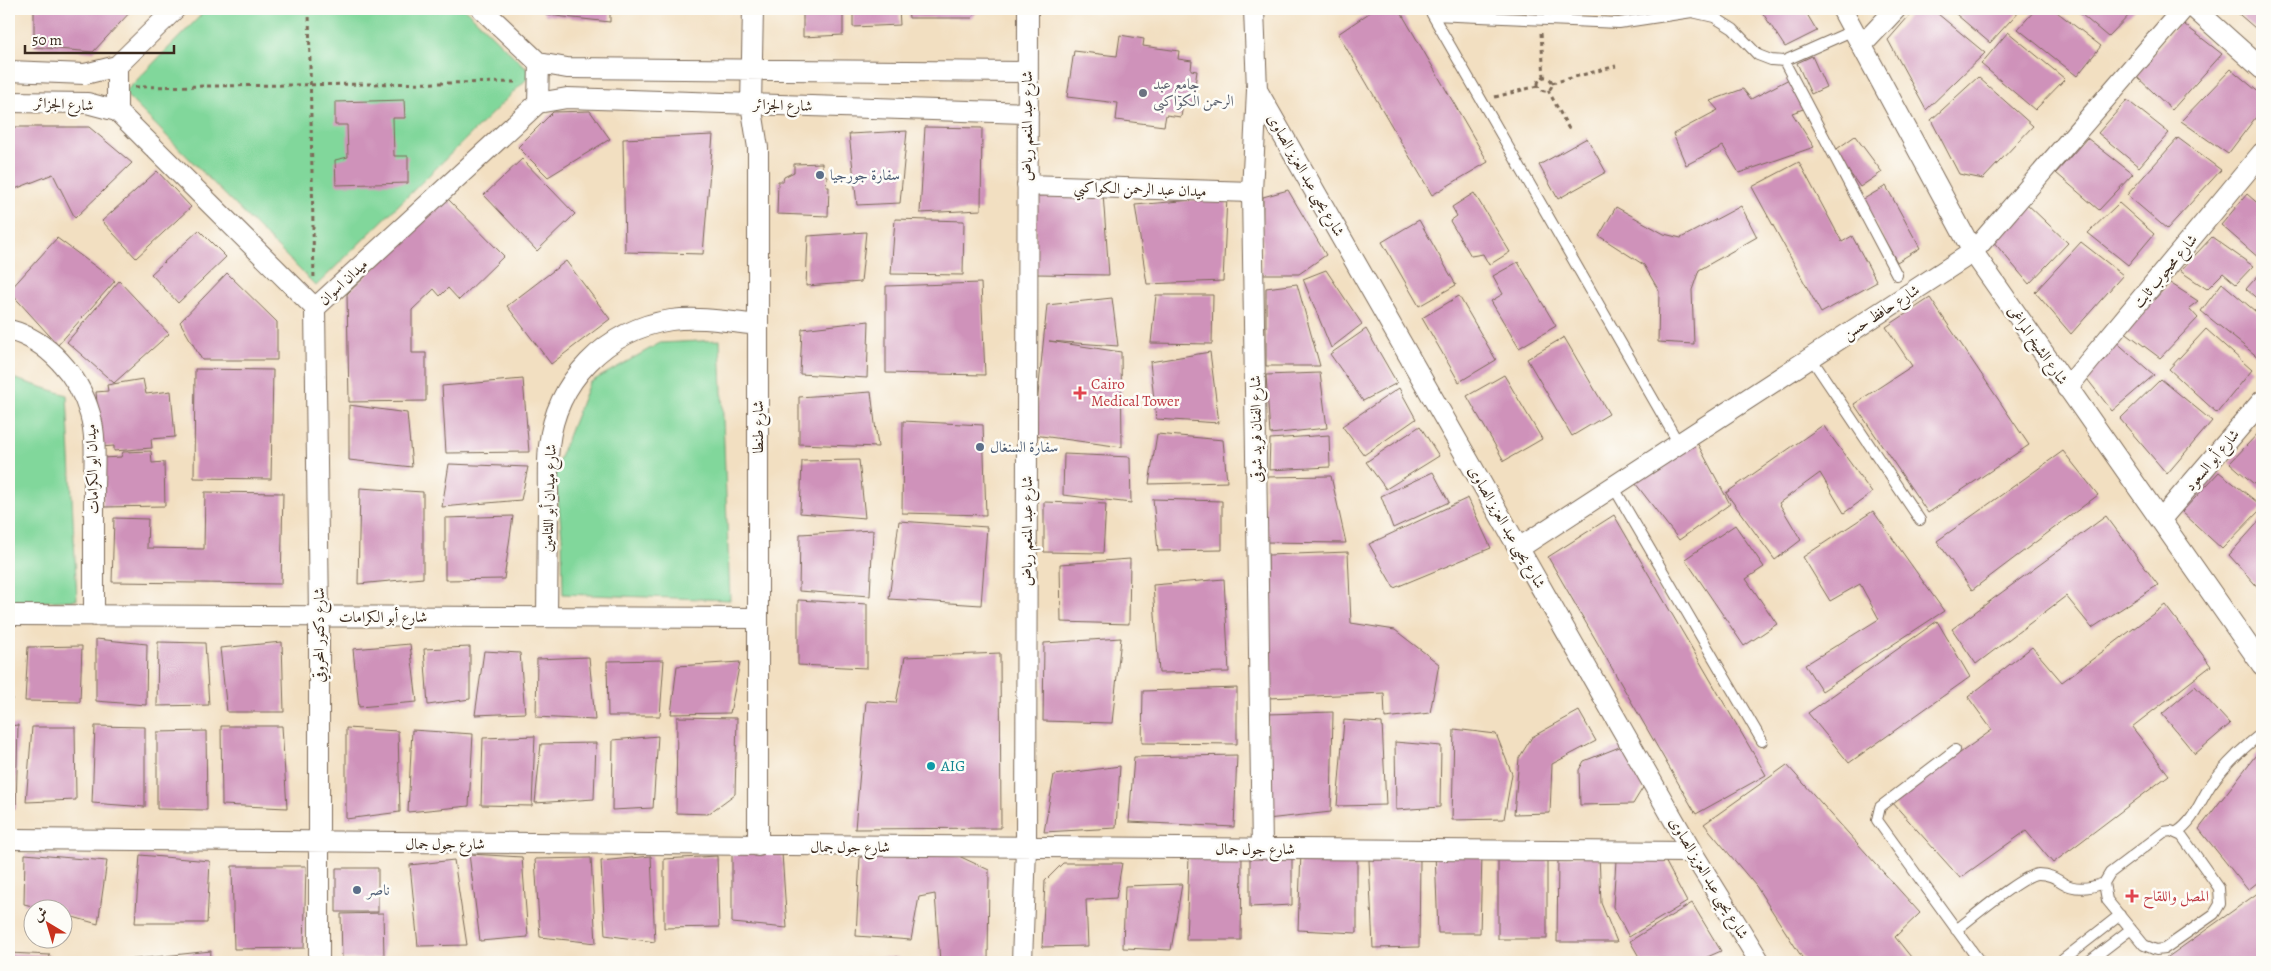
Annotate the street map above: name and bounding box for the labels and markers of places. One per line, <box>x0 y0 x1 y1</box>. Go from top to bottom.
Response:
place label: جامع عبد الرحمن الكواكبى <box>1153 74 1234 113</box>
marker: جامع عبد الرحمن الكواكبى <box>1137 87 1149 99</box>
place label: سفارة جورجيا <box>830 165 900 185</box>
marker: سفارة جورجيا <box>814 169 826 181</box>
place label: Cairo Medical Tower <box>1091 374 1180 411</box>
marker: Cairo Medical Tower <box>1073 386 1087 400</box>
place label: سفارة السنغال <box>990 437 1058 457</box>
marker: سفارة السنغال <box>974 441 986 453</box>
place label: AIG <box>940 756 965 776</box>
marker: AIG <box>925 760 937 772</box>
place label: ناصر <box>365 880 390 900</box>
marker: ناصر <box>351 884 363 896</box>
place label: المصل واللقاح <box>2143 886 2209 909</box>
marker: المصل واللقاح <box>2125 889 2139 903</box>

